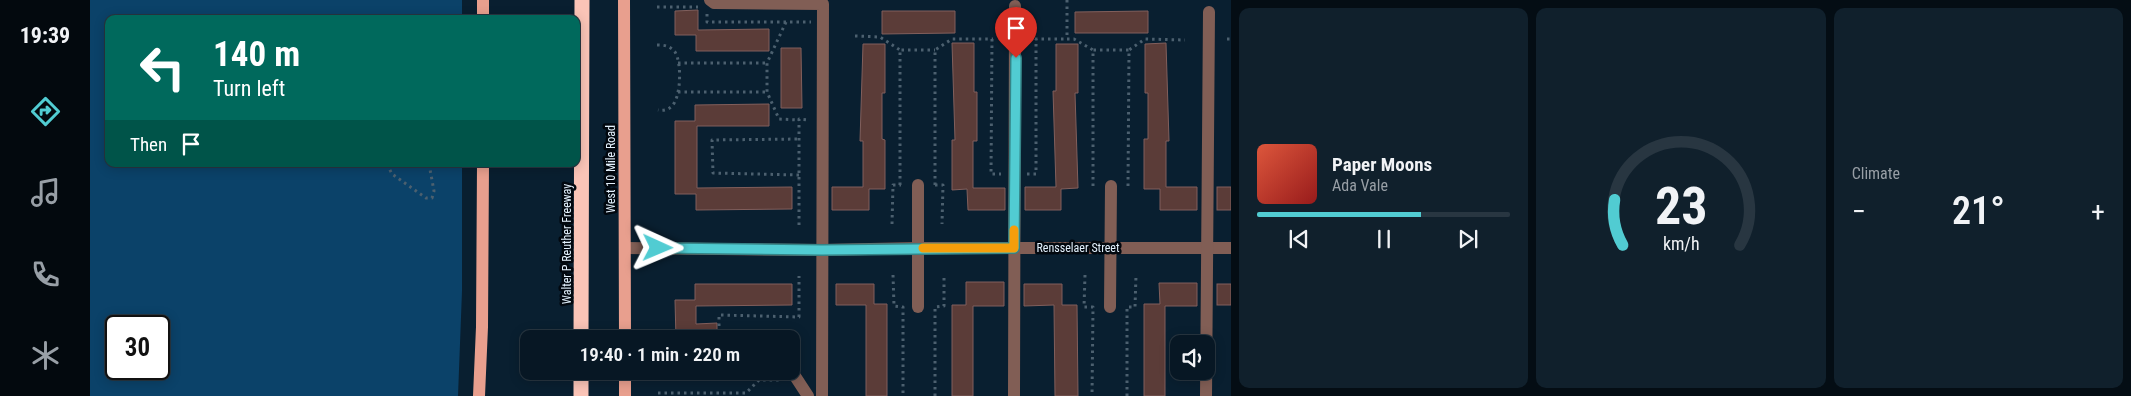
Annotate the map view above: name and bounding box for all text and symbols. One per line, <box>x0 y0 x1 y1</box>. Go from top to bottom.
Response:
pin <box>995 7 1037 58</box>
icon: arrive <box>1002 14 1030 42</box>
text: 19:39 <box>20 23 70 48</box>
text: 140 m <box>213 34 300 75</box>
icon: left <box>130 35 195 100</box>
text: Turn left <box>213 76 285 101</box>
icon: directions <box>28 94 63 129</box>
street label: West 10 Mile Road <box>604 125 618 213</box>
icon: arrive <box>177 130 205 158</box>
text: Then <box>130 133 167 156</box>
text: Paper Moons <box>1332 153 1432 176</box>
text: Climate <box>1852 164 1900 183</box>
icon: music <box>28 175 63 210</box>
text: Ada Vale <box>1332 176 1388 195</box>
text: 23 <box>1655 176 1707 237</box>
street label: Walter P Reuther Freeway <box>560 184 574 304</box>
text: 21° <box>1952 189 2005 233</box>
text: − <box>1852 195 1866 228</box>
text: + <box>2091 195 2105 228</box>
position arrow <box>631 221 683 273</box>
icon: previous <box>1285 225 1313 253</box>
icon: pause <box>1370 225 1398 253</box>
icon: next <box>1454 225 1482 253</box>
text: km/h <box>1663 233 1699 254</box>
street label: Rensselaer Street <box>1036 241 1120 255</box>
icon: phone <box>28 257 63 292</box>
speed limit sign: 30 <box>105 315 170 380</box>
map controls <box>1170 335 1215 380</box>
button: sound <box>1170 335 1215 380</box>
icon: climate <box>28 338 63 373</box>
text: 19:40 · 1 min · 220 m <box>580 343 740 366</box>

